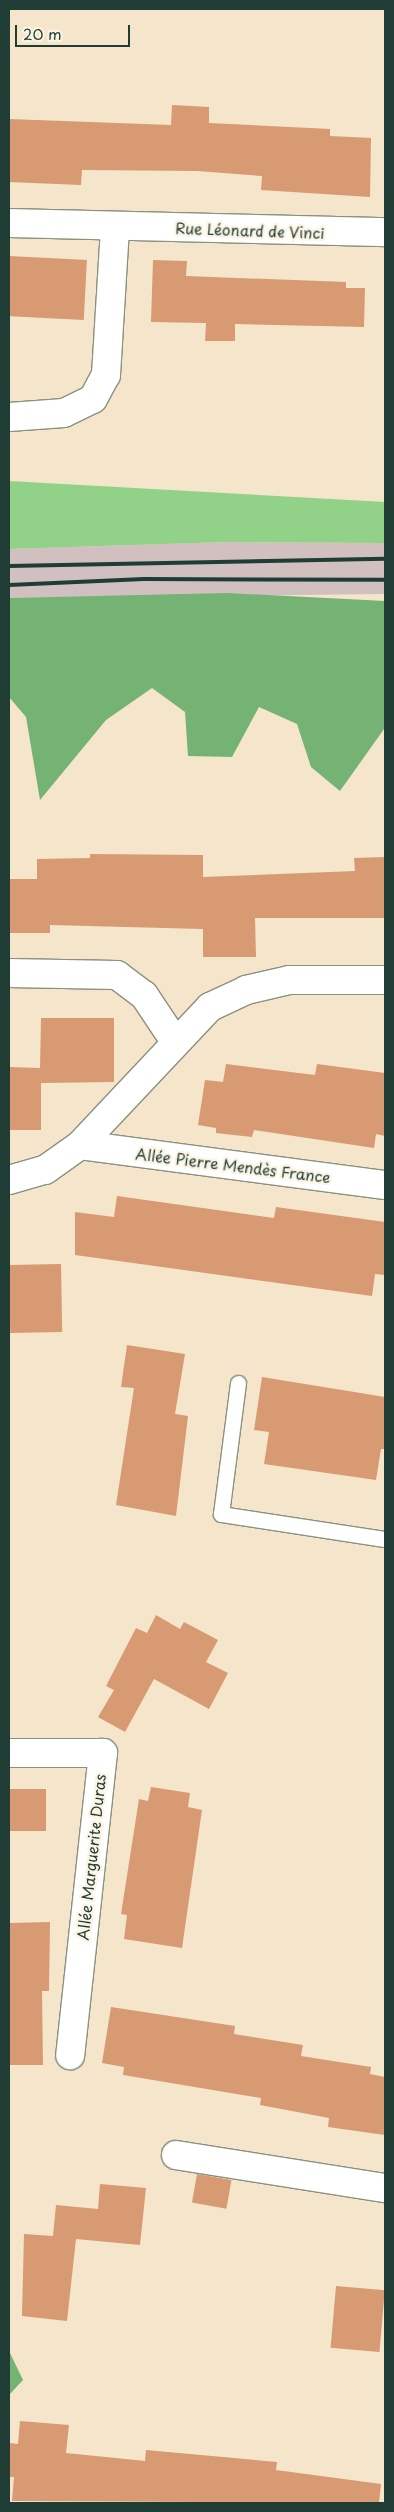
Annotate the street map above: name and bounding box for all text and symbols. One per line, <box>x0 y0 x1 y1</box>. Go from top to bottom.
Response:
scale bar <box>18 15 132 47</box>
text: 20 m <box>23 22 62 45</box>
street label: Rue Léonard de Vinci <box>174 218 326 242</box>
street label: Allée Pierre Mendès France <box>134 1144 332 1186</box>
street label: Allée Marguerite Duras <box>73 1772 109 1942</box>

